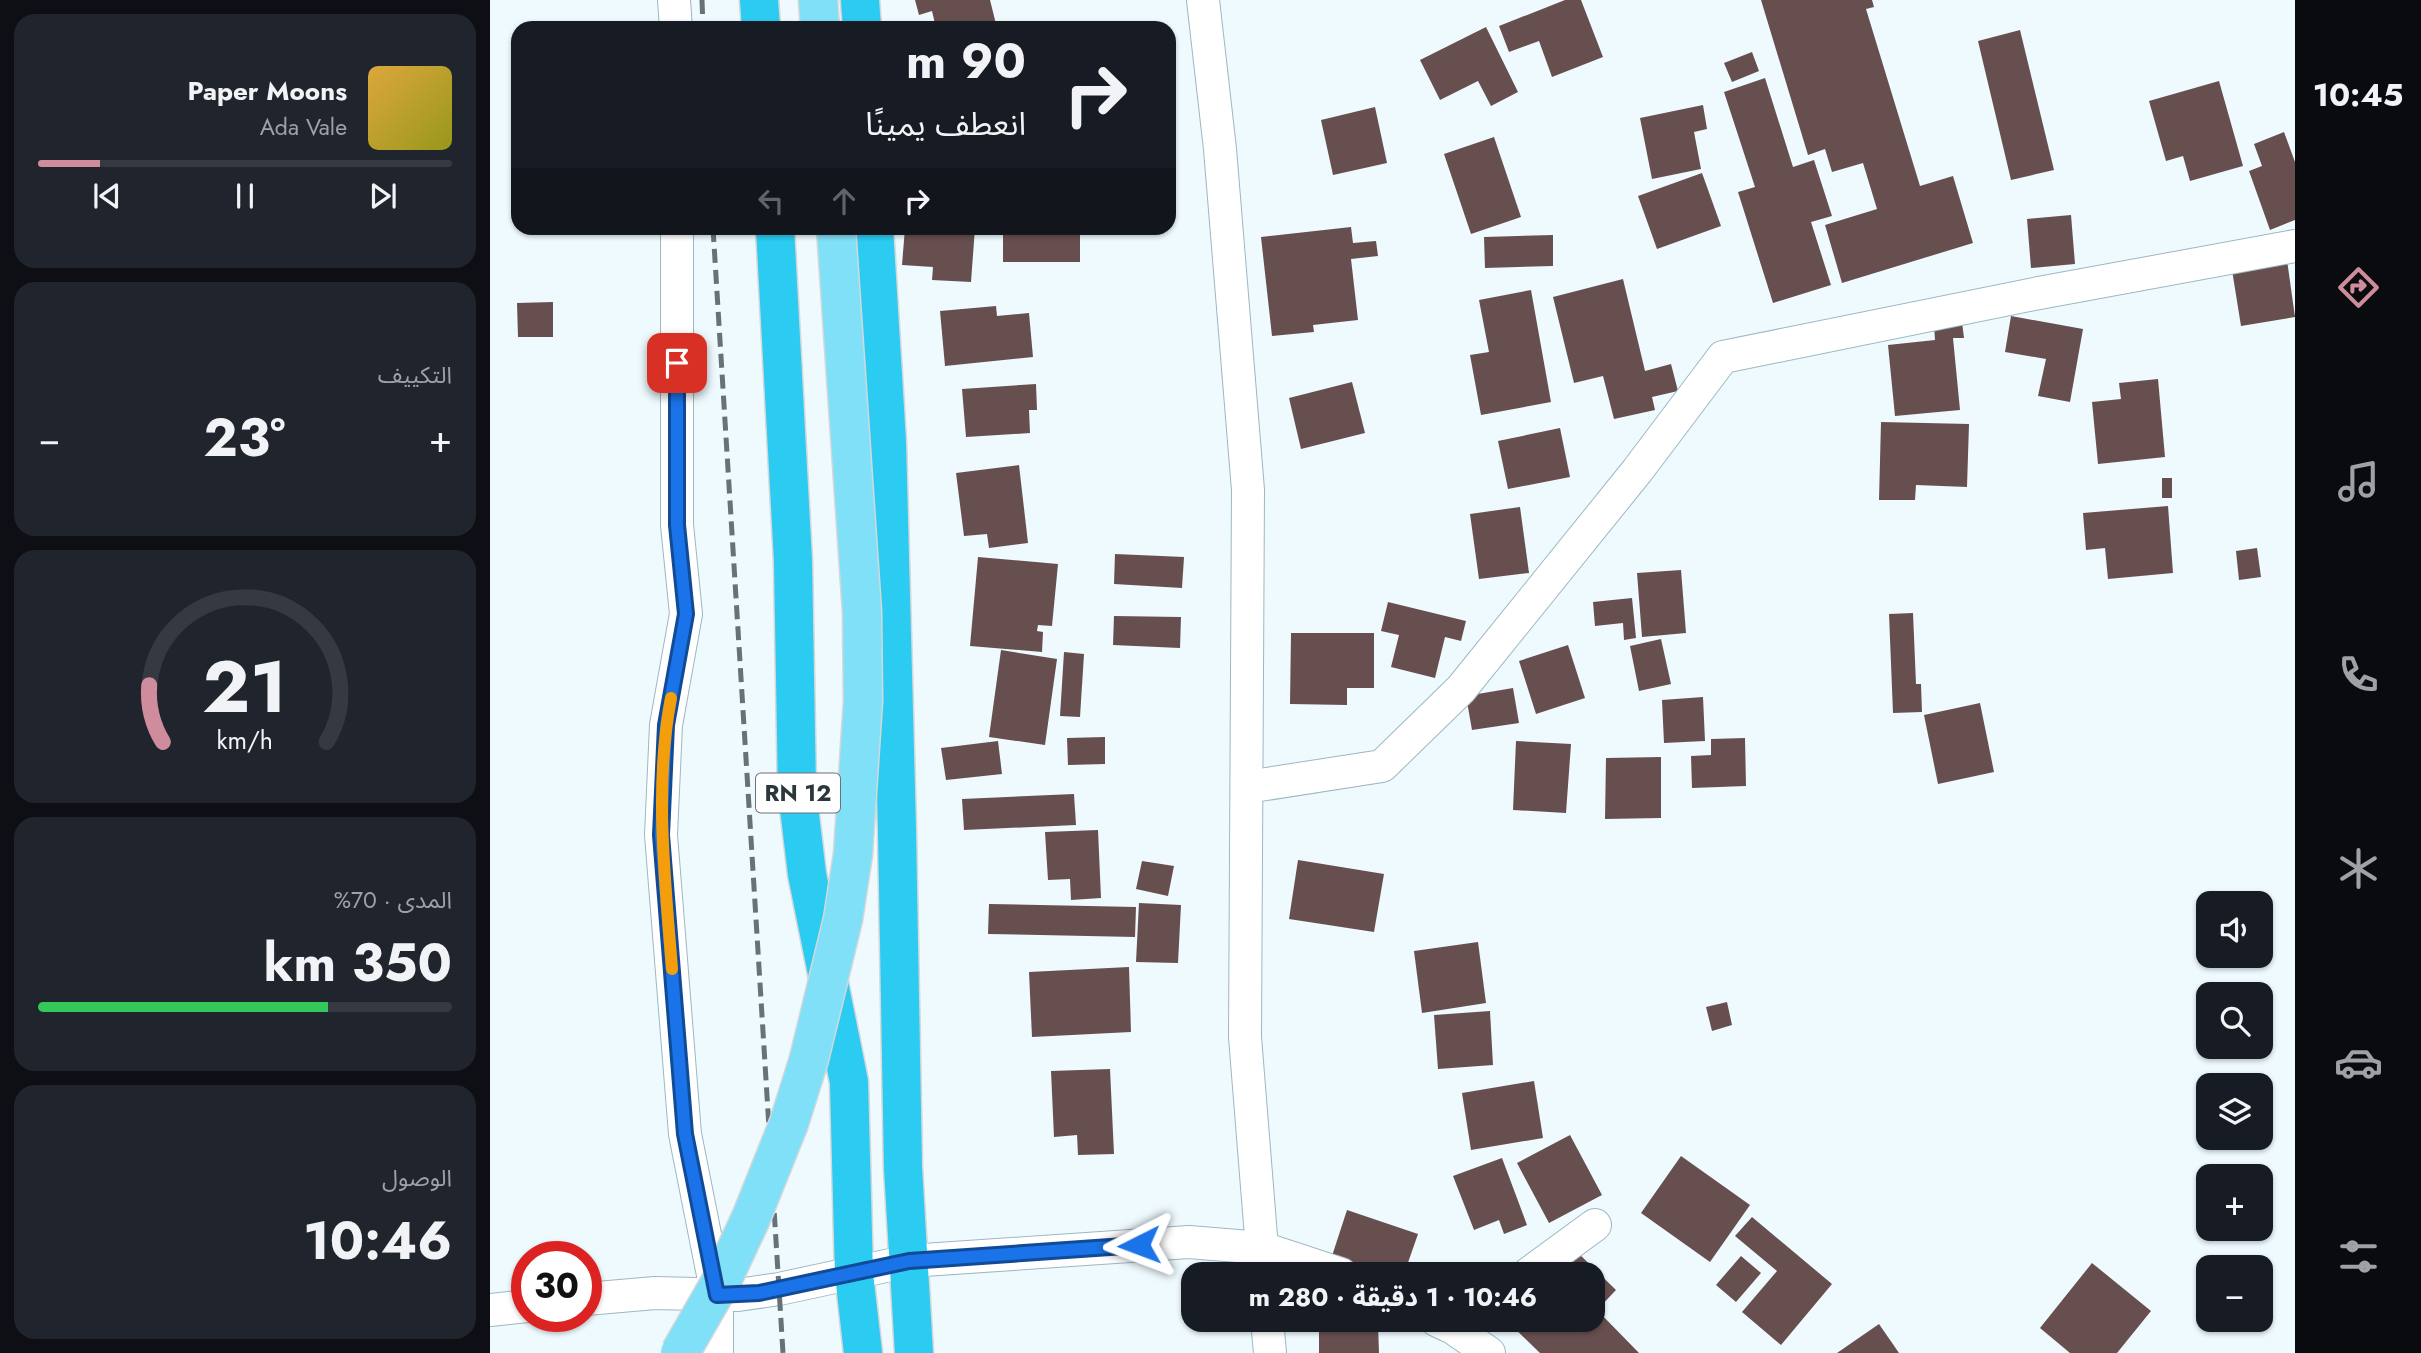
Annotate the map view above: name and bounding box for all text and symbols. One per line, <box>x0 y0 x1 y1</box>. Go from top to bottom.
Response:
text: 90 m <box>906 26 1026 96</box>
icon: right <box>1050 49 1141 140</box>
text: Paper Moons <box>187 72 347 110</box>
text: 10:45 <box>2313 72 2403 118</box>
text: انعطف يمينًا <box>865 101 1026 147</box>
text: Ada Vale <box>260 110 347 144</box>
icon: previous <box>88 177 126 215</box>
icon: pause <box>226 177 264 215</box>
icon: next <box>364 177 402 215</box>
icon: left <box>752 182 790 220</box>
icon: ahead <box>825 182 863 220</box>
icon: right <box>898 182 936 220</box>
icon: directions <box>2334 263 2383 312</box>
pin <box>647 333 707 393</box>
icon: arrive <box>658 344 696 382</box>
text: التكييف <box>378 358 452 392</box>
text: 23° <box>204 400 285 476</box>
text: − <box>38 411 60 466</box>
text: + <box>429 411 452 466</box>
icon: music <box>2334 457 2383 506</box>
text: 21 <box>203 635 287 740</box>
icon: phone <box>2334 650 2383 699</box>
text: km/h <box>217 722 273 758</box>
road number: RN 12 <box>756 774 840 813</box>
icon: climate <box>2334 844 2383 893</box>
text: المدى · 70% <box>334 883 452 917</box>
map controls <box>2196 891 2273 1332</box>
button: sound <box>2196 891 2273 968</box>
text: 350 km <box>263 925 452 1001</box>
button: search <box>2196 982 2273 1059</box>
icon: car <box>2334 1038 2383 1087</box>
button: layers <box>2196 1073 2273 1150</box>
text: الوصول <box>382 1161 452 1195</box>
button: + <box>2196 1164 2273 1241</box>
text: 10:46 <box>303 1203 452 1279</box>
position arrow <box>1102 1208 1176 1282</box>
icon: filters <box>2334 1232 2383 1281</box>
speed limit sign: 30 <box>511 1241 602 1332</box>
button: − <box>2196 1255 2273 1332</box>
text: 10:46 · 1 دقيقة · 280 m <box>1249 1278 1537 1316</box>

